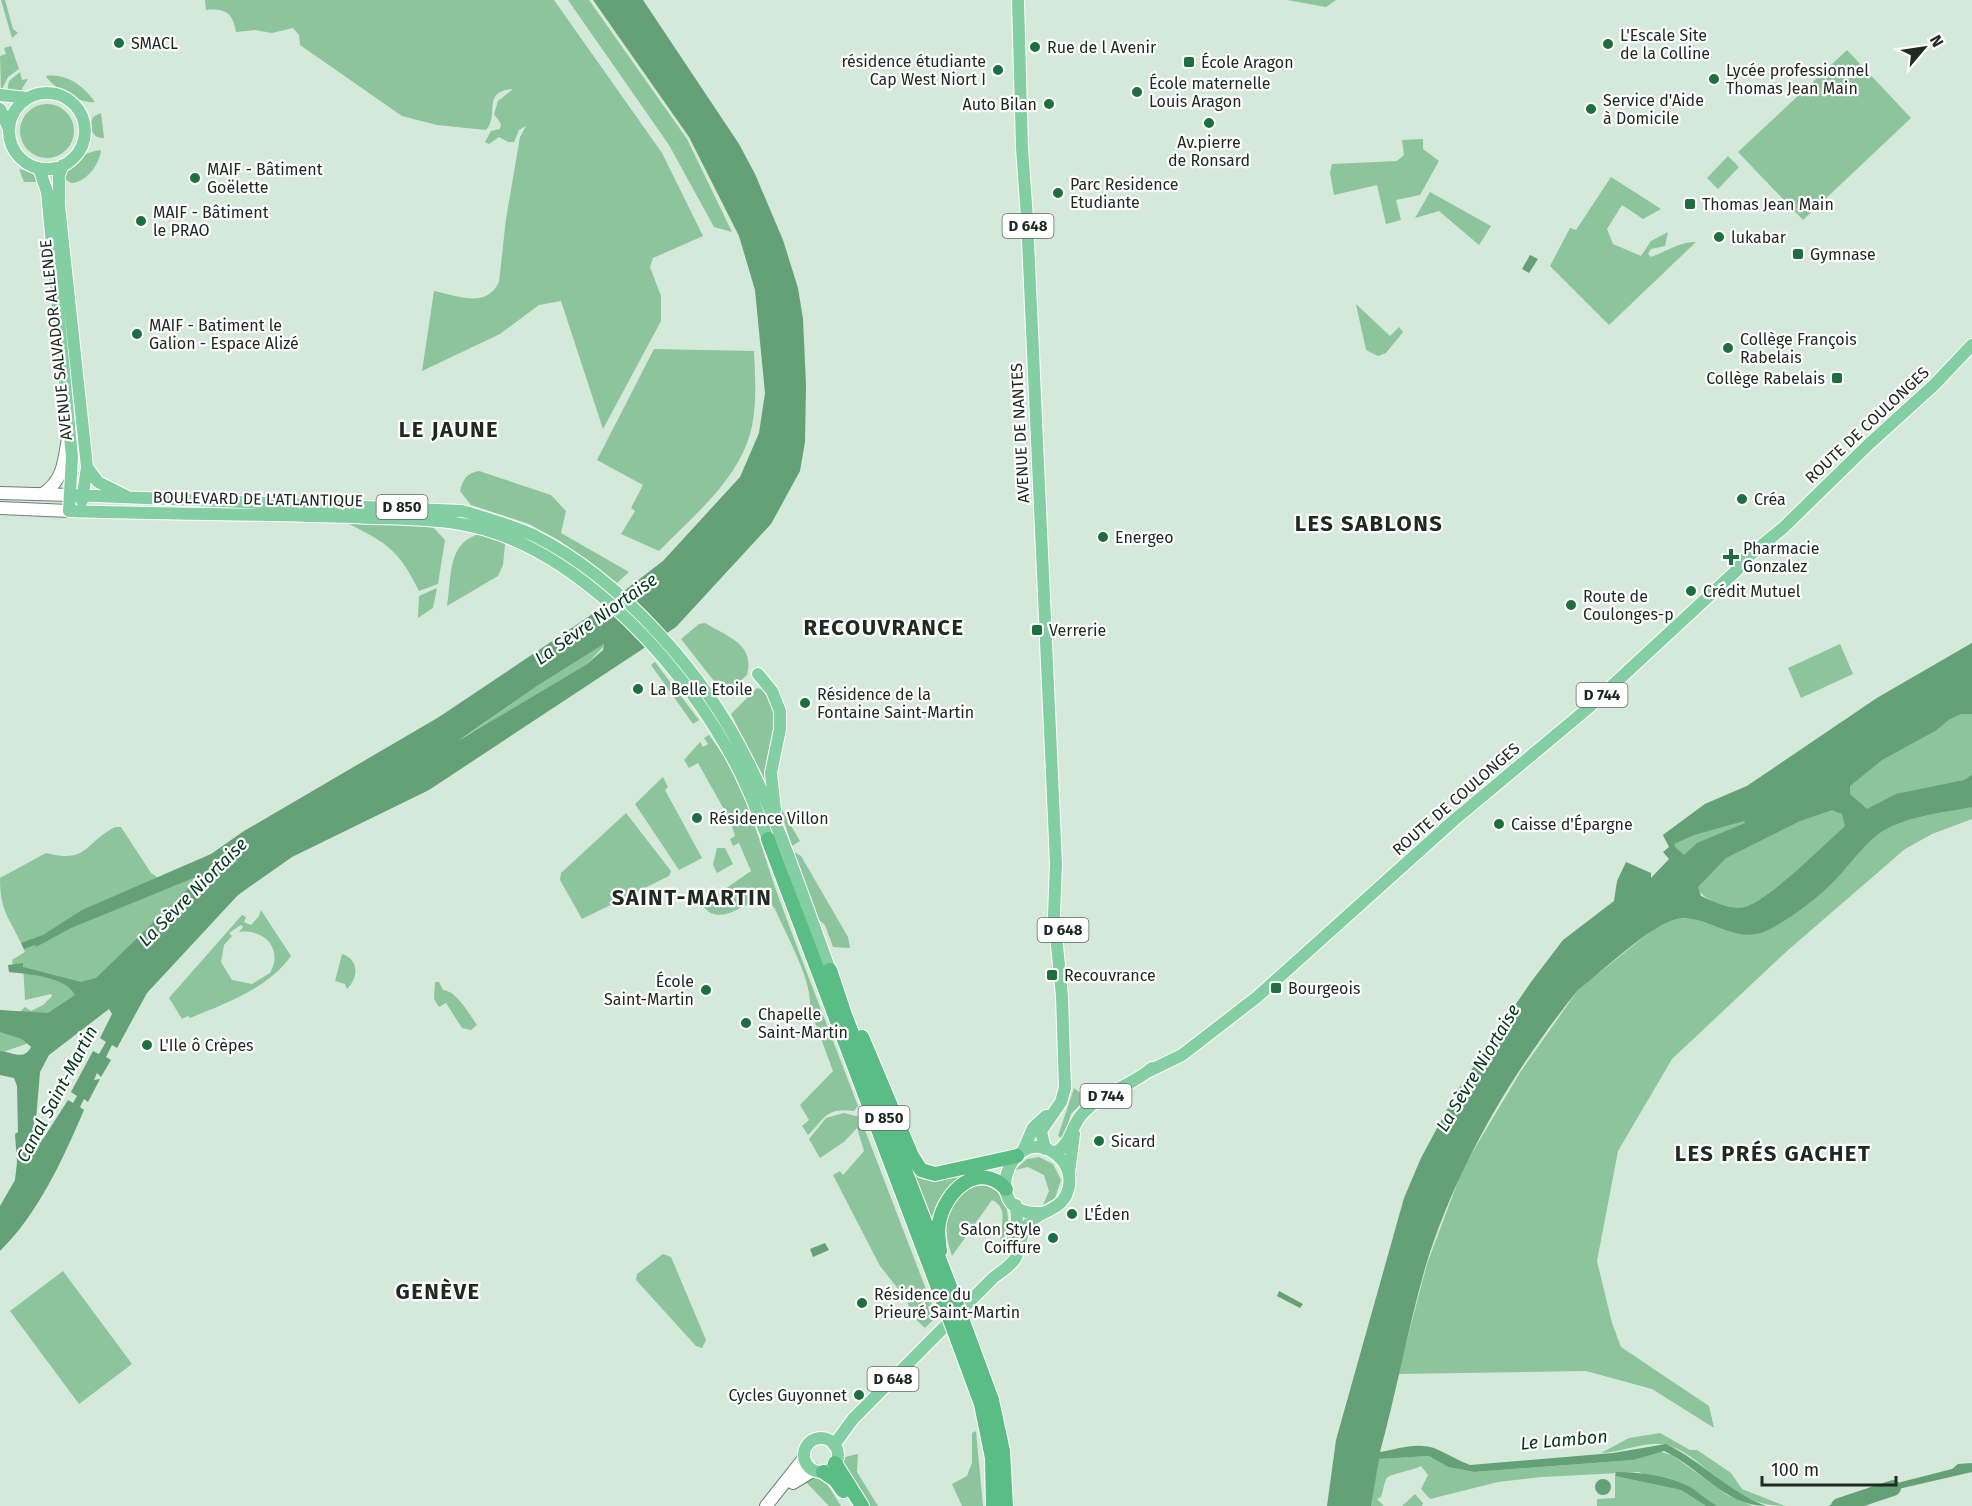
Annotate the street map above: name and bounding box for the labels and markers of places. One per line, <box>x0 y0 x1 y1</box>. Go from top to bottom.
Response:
place label: L'Escale Site de la Colline <box>1620 26 1710 63</box>
place label: SMACL <box>131 34 178 53</box>
marker: SMACL <box>112 36 126 50</box>
marker: L'Escale Site de la Colline <box>1601 37 1615 51</box>
place label: Rue de l Avenir <box>1047 38 1157 57</box>
marker: Rue de l Avenir <box>1028 40 1042 54</box>
place label: résidence étudiante Cap West Niort I <box>841 52 986 89</box>
place label: École Aragon <box>1201 52 1294 72</box>
marker: École Aragon <box>1182 55 1196 69</box>
place label: Lycée professionnel Thomas Jean Main <box>1726 61 1869 98</box>
marker: résidence étudiante Cap West Niort I <box>991 63 1005 77</box>
marker: Lycée professionnel Thomas Jean Main <box>1707 72 1721 86</box>
place label: École maternelle Louis Aragon <box>1149 73 1270 111</box>
marker: École maternelle Louis Aragon <box>1130 85 1144 99</box>
place label: Service d'Aide à Domicile <box>1603 91 1704 128</box>
place label: Auto Bilan <box>962 95 1037 114</box>
marker: Auto Bilan <box>1042 97 1056 111</box>
marker: Service d'Aide à Domicile <box>1584 102 1598 116</box>
marker: Av.pierre de Ronsard <box>1202 116 1216 130</box>
place label: Av.pierre de Ronsard <box>1168 133 1250 170</box>
place label: MAIF - Bâtiment Goëlette <box>207 160 323 197</box>
marker: MAIF - Bâtiment Goëlette <box>188 171 202 185</box>
place label: Parc Residence Etudiante <box>1070 175 1179 212</box>
marker: Parc Residence Etudiante <box>1051 186 1065 200</box>
place label: Thomas Jean Main <box>1702 195 1834 214</box>
marker: Thomas Jean Main <box>1683 197 1697 211</box>
place label: MAIF - Bâtiment le PRAO <box>153 203 269 240</box>
marker: MAIF - Bâtiment le PRAO <box>134 214 148 228</box>
place label: lukabar <box>1731 228 1787 247</box>
marker: lukabar <box>1712 230 1726 244</box>
place label: Gymnase <box>1810 245 1876 264</box>
marker: Gymnase <box>1791 247 1805 261</box>
place label: MAIF - Batiment le Galion - Espace Alizé <box>149 316 299 353</box>
marker: MAIF - Batiment le Galion - Espace Alizé <box>130 327 144 341</box>
place label: Collège François Rabelais <box>1740 330 1857 367</box>
marker: Collège François Rabelais <box>1721 341 1735 355</box>
place label: Collège Rabelais <box>1706 369 1825 388</box>
marker: Collège Rabelais <box>1830 371 1844 385</box>
place label: Créa <box>1754 490 1786 509</box>
marker: Créa <box>1735 492 1749 506</box>
place label: Energeo <box>1115 528 1174 547</box>
marker: Energeo <box>1096 530 1110 544</box>
place label: Pharmacie Gonzalez <box>1743 539 1820 576</box>
marker: Pharmacie Gonzalez <box>1724 550 1738 564</box>
place label: Crédit Mutuel <box>1703 582 1801 601</box>
marker: Crédit Mutuel <box>1684 584 1698 598</box>
place label: Route de Coulonges-p <box>1583 587 1674 624</box>
marker: Route de Coulonges-p <box>1564 598 1578 612</box>
place label: Verrerie <box>1049 621 1106 640</box>
marker: Verrerie <box>1030 623 1044 637</box>
place label: La Belle Etoile <box>650 680 753 699</box>
marker: La Belle Etoile <box>631 682 645 696</box>
place label: Résidence de la Fontaine Saint-Martin <box>817 685 974 722</box>
marker: Résidence de la Fontaine Saint-Martin <box>798 696 812 710</box>
place label: Résidence Villon <box>709 809 829 828</box>
marker: Résidence Villon <box>690 811 704 825</box>
place label: Caisse d'Épargne <box>1511 814 1633 834</box>
marker: Caisse d'Épargne <box>1492 817 1506 831</box>
place label: Recouvrance <box>1064 966 1156 985</box>
marker: Recouvrance <box>1045 968 1059 982</box>
place label: École Saint-Martin <box>604 971 694 1009</box>
place label: Bourgeois <box>1288 979 1360 998</box>
marker: Bourgeois <box>1269 981 1283 995</box>
marker: École Saint-Martin <box>699 983 713 997</box>
place label: Chapelle Saint-Martin <box>758 1005 848 1042</box>
marker: Chapelle Saint-Martin <box>739 1016 753 1030</box>
place label: L'Ile ô Crèpes <box>159 1036 254 1055</box>
marker: L'Ile ô Crèpes <box>140 1038 154 1052</box>
place label: Sicard <box>1111 1132 1156 1151</box>
marker: Sicard <box>1092 1134 1106 1148</box>
place label: L'Éden <box>1084 1204 1130 1224</box>
marker: L'Éden <box>1065 1207 1079 1221</box>
place label: Salon Style Coiffure <box>961 1220 1041 1257</box>
marker: Salon Style Coiffure <box>1046 1231 1060 1245</box>
place label: Résidence du Prieuré Saint-Martin <box>874 1285 1020 1322</box>
marker: Résidence du Prieuré Saint-Martin <box>855 1296 869 1310</box>
place label: Cycles Guyonnet <box>729 1386 847 1405</box>
marker: Cycles Guyonnet <box>852 1388 866 1402</box>

